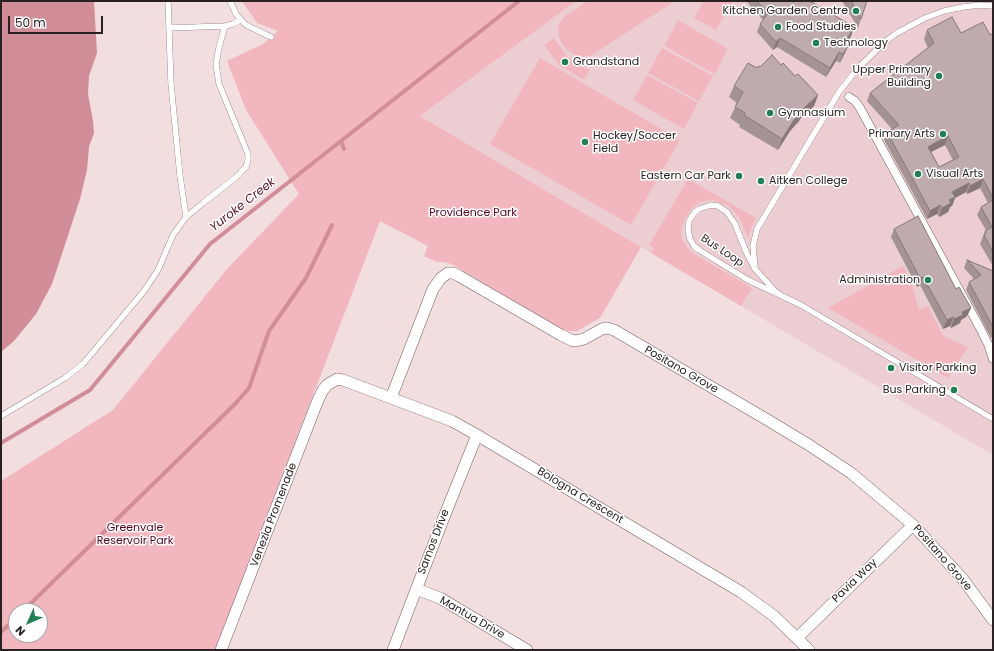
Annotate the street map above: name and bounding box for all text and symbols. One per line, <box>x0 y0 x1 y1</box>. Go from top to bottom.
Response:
place label: Kitchen Garden Centre <box>723 4 848 18</box>
marker: Kitchen Garden Centre <box>851 6 861 16</box>
scale bar <box>10 8 105 34</box>
text: 50 m <box>15 14 46 31</box>
place label: Food Studies <box>786 20 856 34</box>
marker: Food Studies <box>773 22 783 32</box>
place label: Technology <box>824 36 888 50</box>
marker: Technology <box>811 38 821 48</box>
place label: Grandstand <box>573 55 639 69</box>
marker: Grandstand <box>560 57 570 67</box>
place label: Upper Primary Building <box>853 63 931 89</box>
marker: Upper Primary Building <box>934 71 944 81</box>
place label: Gymnasium <box>778 106 845 120</box>
marker: Gymnasium <box>765 108 775 118</box>
place label: Primary Arts <box>869 127 935 141</box>
place label: Hockey/Soccer Field <box>593 129 676 155</box>
marker: Primary Arts <box>938 129 948 139</box>
marker: Hockey/Soccer Field <box>580 137 590 147</box>
place label: Visual Arts <box>926 167 983 181</box>
place label: Eastern Car Park <box>641 169 731 183</box>
marker: Visual Arts <box>913 169 923 179</box>
marker: Eastern Car Park <box>734 171 744 181</box>
place label: Aitken College <box>769 174 848 188</box>
water label: Yuroke Creek <box>208 175 278 235</box>
marker: Aitken College <box>756 176 766 186</box>
park label: Providence Park <box>429 206 517 220</box>
street label: Bus Loop <box>698 232 746 270</box>
place label: Administration <box>839 273 920 287</box>
marker: Administration <box>923 275 933 285</box>
street label: Positano Grove <box>642 344 720 396</box>
place label: Visitor Parking <box>899 361 976 375</box>
marker: Visitor Parking <box>886 363 896 373</box>
place label: Bus Parking <box>883 383 946 397</box>
marker: Bus Parking <box>949 385 959 395</box>
street label: Venezia Promenade <box>248 461 300 569</box>
street label: Bologna Crescent <box>535 465 625 527</box>
street label: Samos Drive <box>416 508 452 576</box>
park label: Greenvale Reservoir Park <box>97 521 173 547</box>
street label: Positano Grove <box>910 522 974 594</box>
street label: Pavia Way <box>830 556 880 606</box>
street label: Mantua Drive <box>437 594 507 642</box>
north arrow <box>8 603 48 643</box>
text: N <box>12 622 29 639</box>

